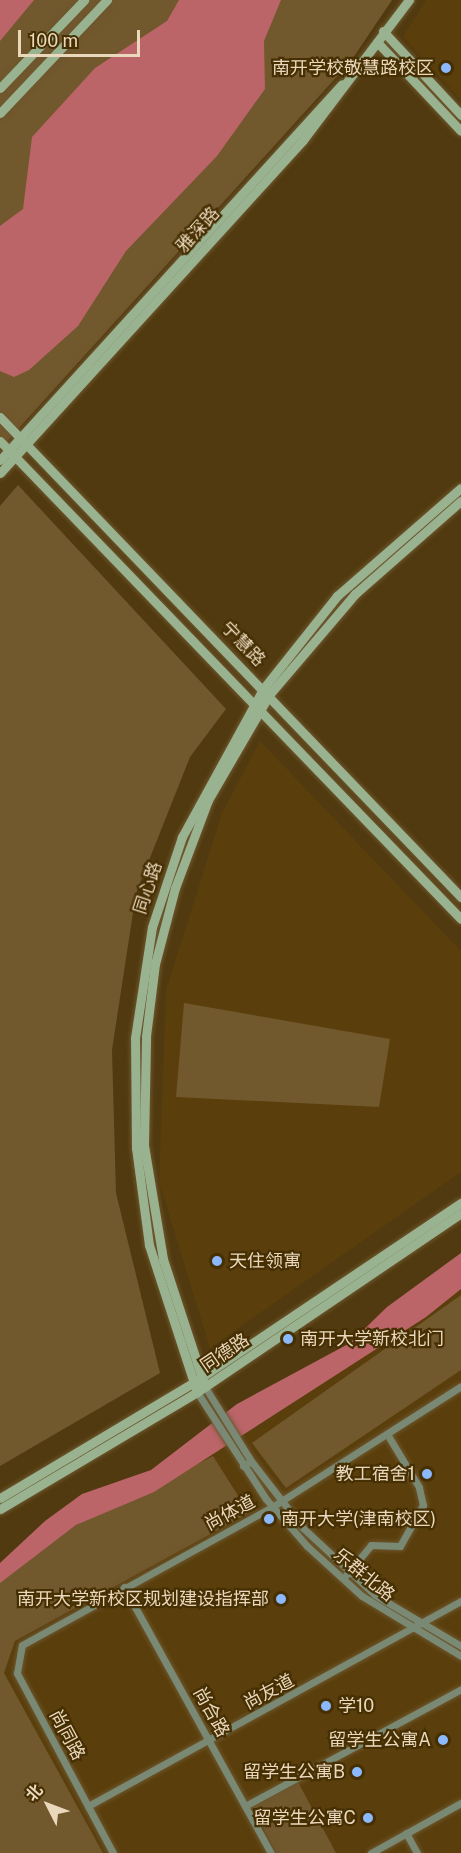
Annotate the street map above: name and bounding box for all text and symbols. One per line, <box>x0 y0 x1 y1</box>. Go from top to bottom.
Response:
scale bar <box>21 18 142 56</box>
text: 100 m <box>29 30 78 51</box>
place label: 南开学校敬慧路校区 <box>272 57 434 79</box>
marker: 南开学校敬慧路校区 <box>439 61 453 75</box>
street label: 雅深路 <box>172 203 224 257</box>
street label: 宁慧路 <box>216 617 270 671</box>
street label: 同心路 <box>129 859 167 917</box>
place label: 天住领寓 <box>229 1250 301 1272</box>
marker: 天住领寓 <box>210 1254 224 1268</box>
place label: 南开大学新校北门 <box>300 1328 444 1350</box>
street label: 同德路 <box>197 1329 253 1377</box>
marker: 南开大学新校北门 <box>281 1332 295 1346</box>
place label: 教工宿舍1 <box>336 1463 415 1485</box>
marker: 教工宿舍1 <box>420 1467 434 1481</box>
street label: 尚体道 <box>201 1491 259 1535</box>
place label: 南开大学(津南校区) <box>281 1508 436 1530</box>
marker: 南开大学(津南校区) <box>262 1512 276 1526</box>
street label: 乐群北路 <box>329 1544 399 1606</box>
place label: 南开大学新校区规划建设指挥部 <box>17 1588 269 1610</box>
marker: 南开大学新校区规划建设指挥部 <box>274 1592 288 1606</box>
street label: 尚友道 <box>240 1670 298 1714</box>
street label: 尚合路 <box>188 1683 234 1741</box>
place label: 学10 <box>338 1695 374 1717</box>
marker: 学10 <box>319 1699 333 1713</box>
street label: 尚同路 <box>45 1706 89 1764</box>
place label: 留学生公寓A <box>328 1729 431 1751</box>
marker: 留学生公寓A <box>436 1733 450 1747</box>
place label: 留学生公寓B <box>243 1761 345 1783</box>
marker: 留学生公寓B <box>350 1765 364 1779</box>
north arrow <box>18 1775 78 1835</box>
text: 北 <box>22 1780 47 1805</box>
place label: 留学生公寓C <box>254 1807 356 1829</box>
marker: 留学生公寓C <box>361 1811 375 1825</box>

